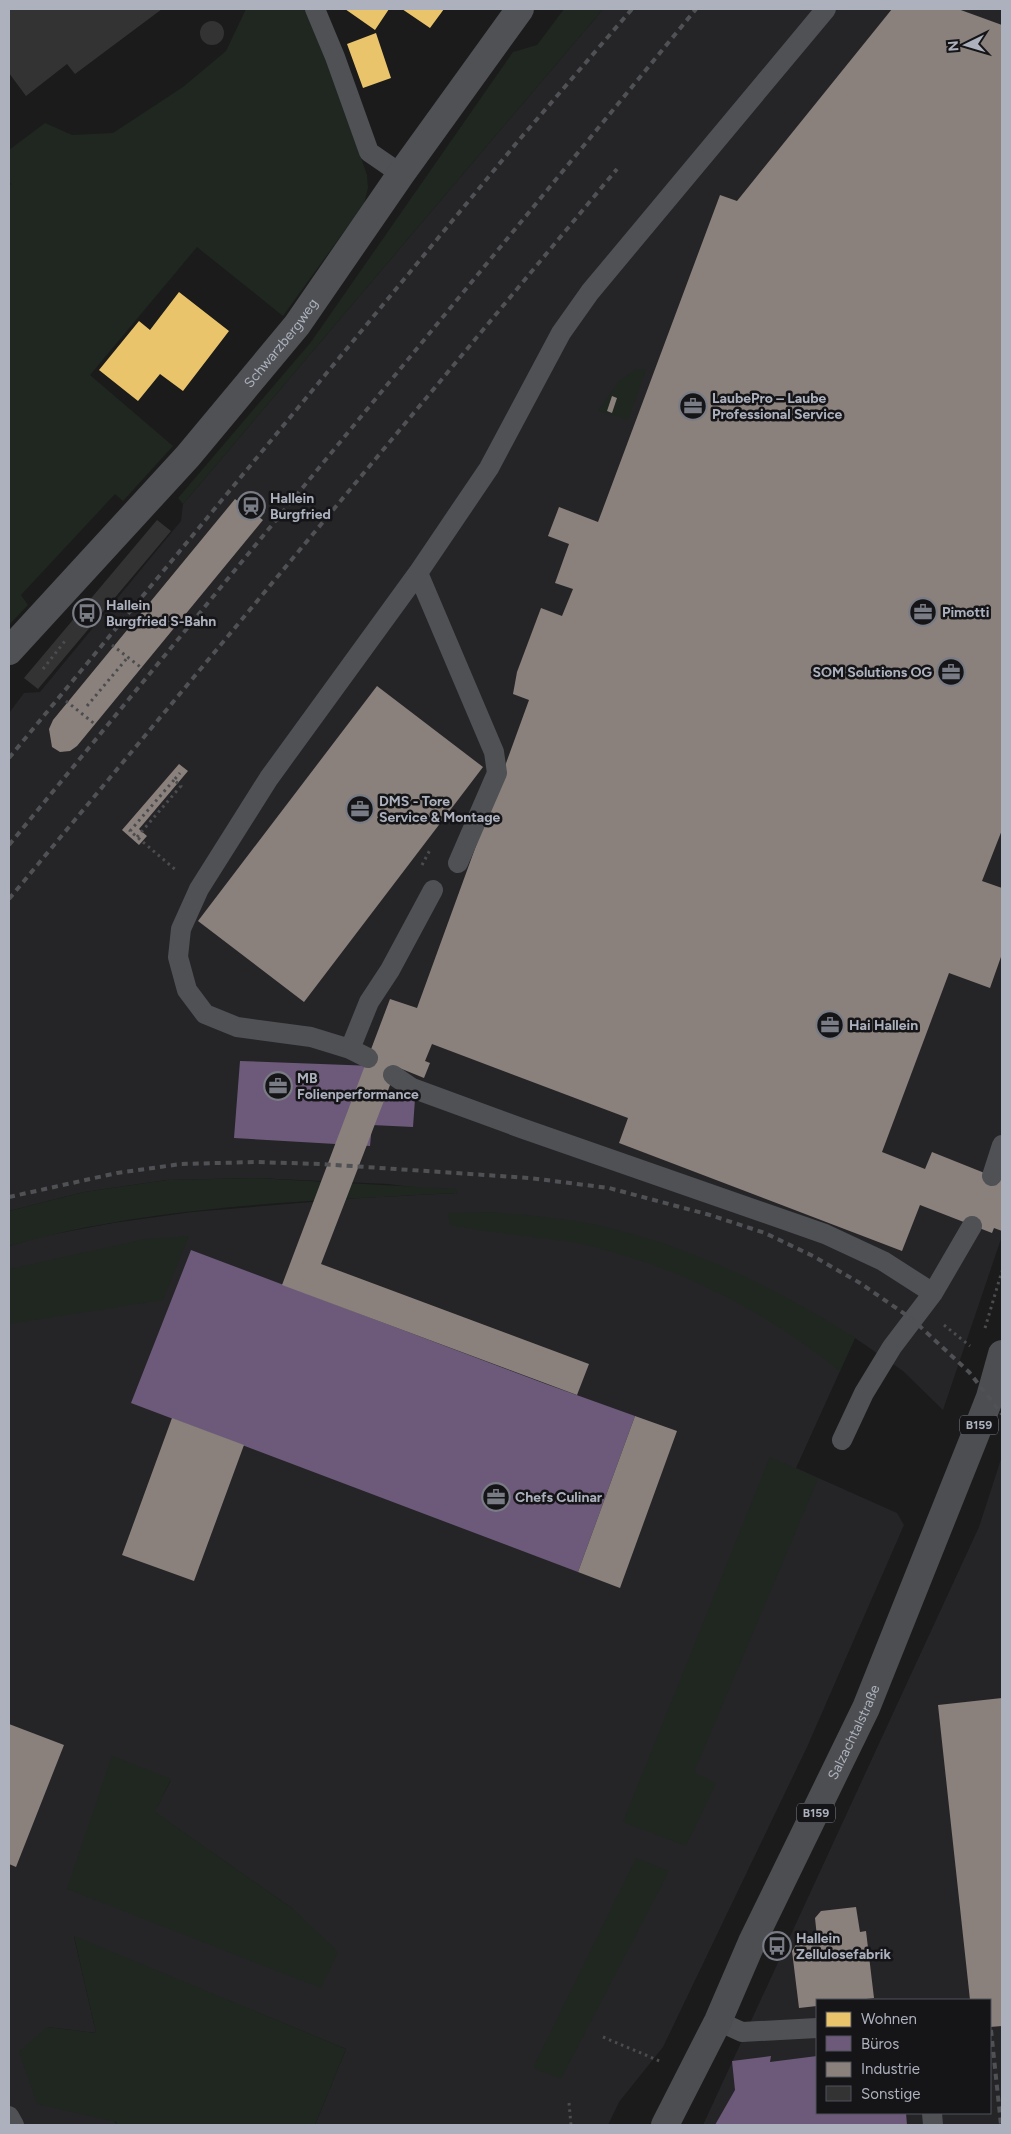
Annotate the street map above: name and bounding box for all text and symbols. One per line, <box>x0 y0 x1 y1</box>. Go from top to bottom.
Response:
north arrow <box>941 20 991 70</box>
text: N <box>945 40 962 52</box>
street label: Schwarzbergweg <box>240 295 321 391</box>
place label: LaubePro – Laube Professional Service <box>712 390 843 423</box>
office icon: LaubePro – Laube Professional Service <box>678 391 708 421</box>
place label: Hallein Burgfried <box>270 490 331 523</box>
station icon: Hallein Burgfried <box>236 491 266 521</box>
place label: Hallein Burgfried S-Bahn <box>106 597 216 630</box>
office icon: Pimotti <box>908 597 938 627</box>
bus stop icon: Hallein Burgfried S-Bahn <box>72 598 102 628</box>
place label: Pimotti <box>942 604 989 621</box>
office icon: SOM Solutions OG <box>936 657 966 687</box>
place label: SOM Solutions OG <box>812 664 933 681</box>
place label: DMS - Tore Service & Montage <box>379 793 501 826</box>
office icon: DMS - Tore Service & Montage <box>345 794 375 824</box>
office icon: Hai Hallein <box>815 1010 845 1040</box>
place label: Hai Hallein <box>849 1017 918 1034</box>
place label: MB Folienperformance <box>297 1070 419 1103</box>
office icon: MB Folienperformance <box>263 1071 293 1101</box>
road number: B159 <box>960 1416 998 1434</box>
office icon: Chefs Culinar <box>481 1482 511 1512</box>
place label: Chefs Culinar <box>515 1489 603 1506</box>
street label: Salzachtalstraße <box>824 1682 883 1782</box>
road number: B159 <box>797 1804 835 1822</box>
place label: Hallein Zellulosefabrik <box>796 1930 891 1963</box>
bus stop icon: Hallein Zellulosefabrik <box>762 1931 792 1961</box>
legend <box>816 1999 991 2114</box>
text: Wohnen <box>861 2010 917 2028</box>
text: Büros <box>861 2035 899 2053</box>
text: Industrie <box>861 2060 920 2078</box>
text: Sonstige <box>861 2085 920 2103</box>

